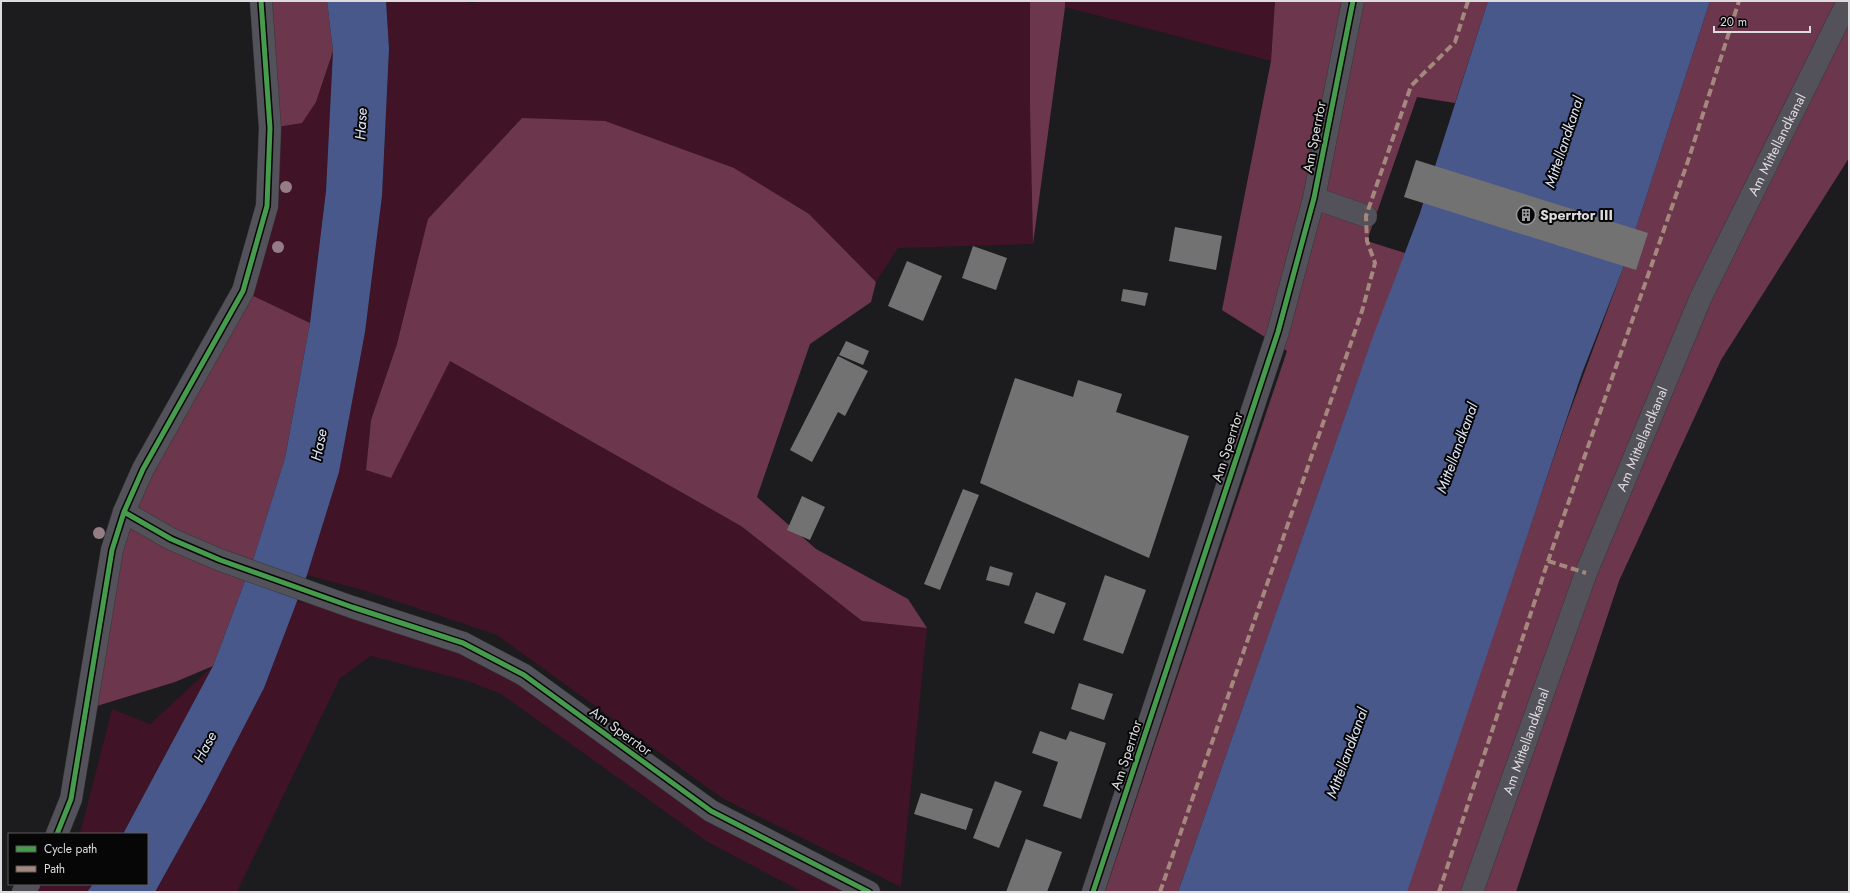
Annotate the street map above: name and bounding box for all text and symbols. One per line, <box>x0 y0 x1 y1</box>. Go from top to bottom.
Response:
scale bar <box>1714 8 1810 34</box>
text: 20 m <box>1720 13 1747 31</box>
street label: Am Mittellandkanal <box>1743 90 1811 199</box>
water label: Mittellandkanal <box>1539 93 1589 191</box>
street label: Am Sperrtor <box>1297 99 1331 175</box>
water label: Hase <box>349 107 373 141</box>
building icon: Sperrtor III <box>1515 204 1537 226</box>
place label: Sperrtor III <box>1540 205 1613 225</box>
street label: Am Mittellandkanal <box>1611 383 1673 495</box>
water label: Mittellandkanal <box>1430 399 1484 496</box>
street label: Am Sperrtor <box>1206 409 1248 485</box>
water label: Hase <box>305 427 333 463</box>
street label: Am Mittellandkanal <box>1498 685 1554 797</box>
street label: Am Sperrtor <box>586 702 656 761</box>
water label: Mittellandkanal <box>1320 704 1374 801</box>
street label: Am Sperrtor <box>1105 717 1147 793</box>
water label: Hase <box>188 727 222 766</box>
legend <box>8 833 148 885</box>
text: Cycle path <box>44 840 97 858</box>
text: Path <box>44 860 65 878</box>

